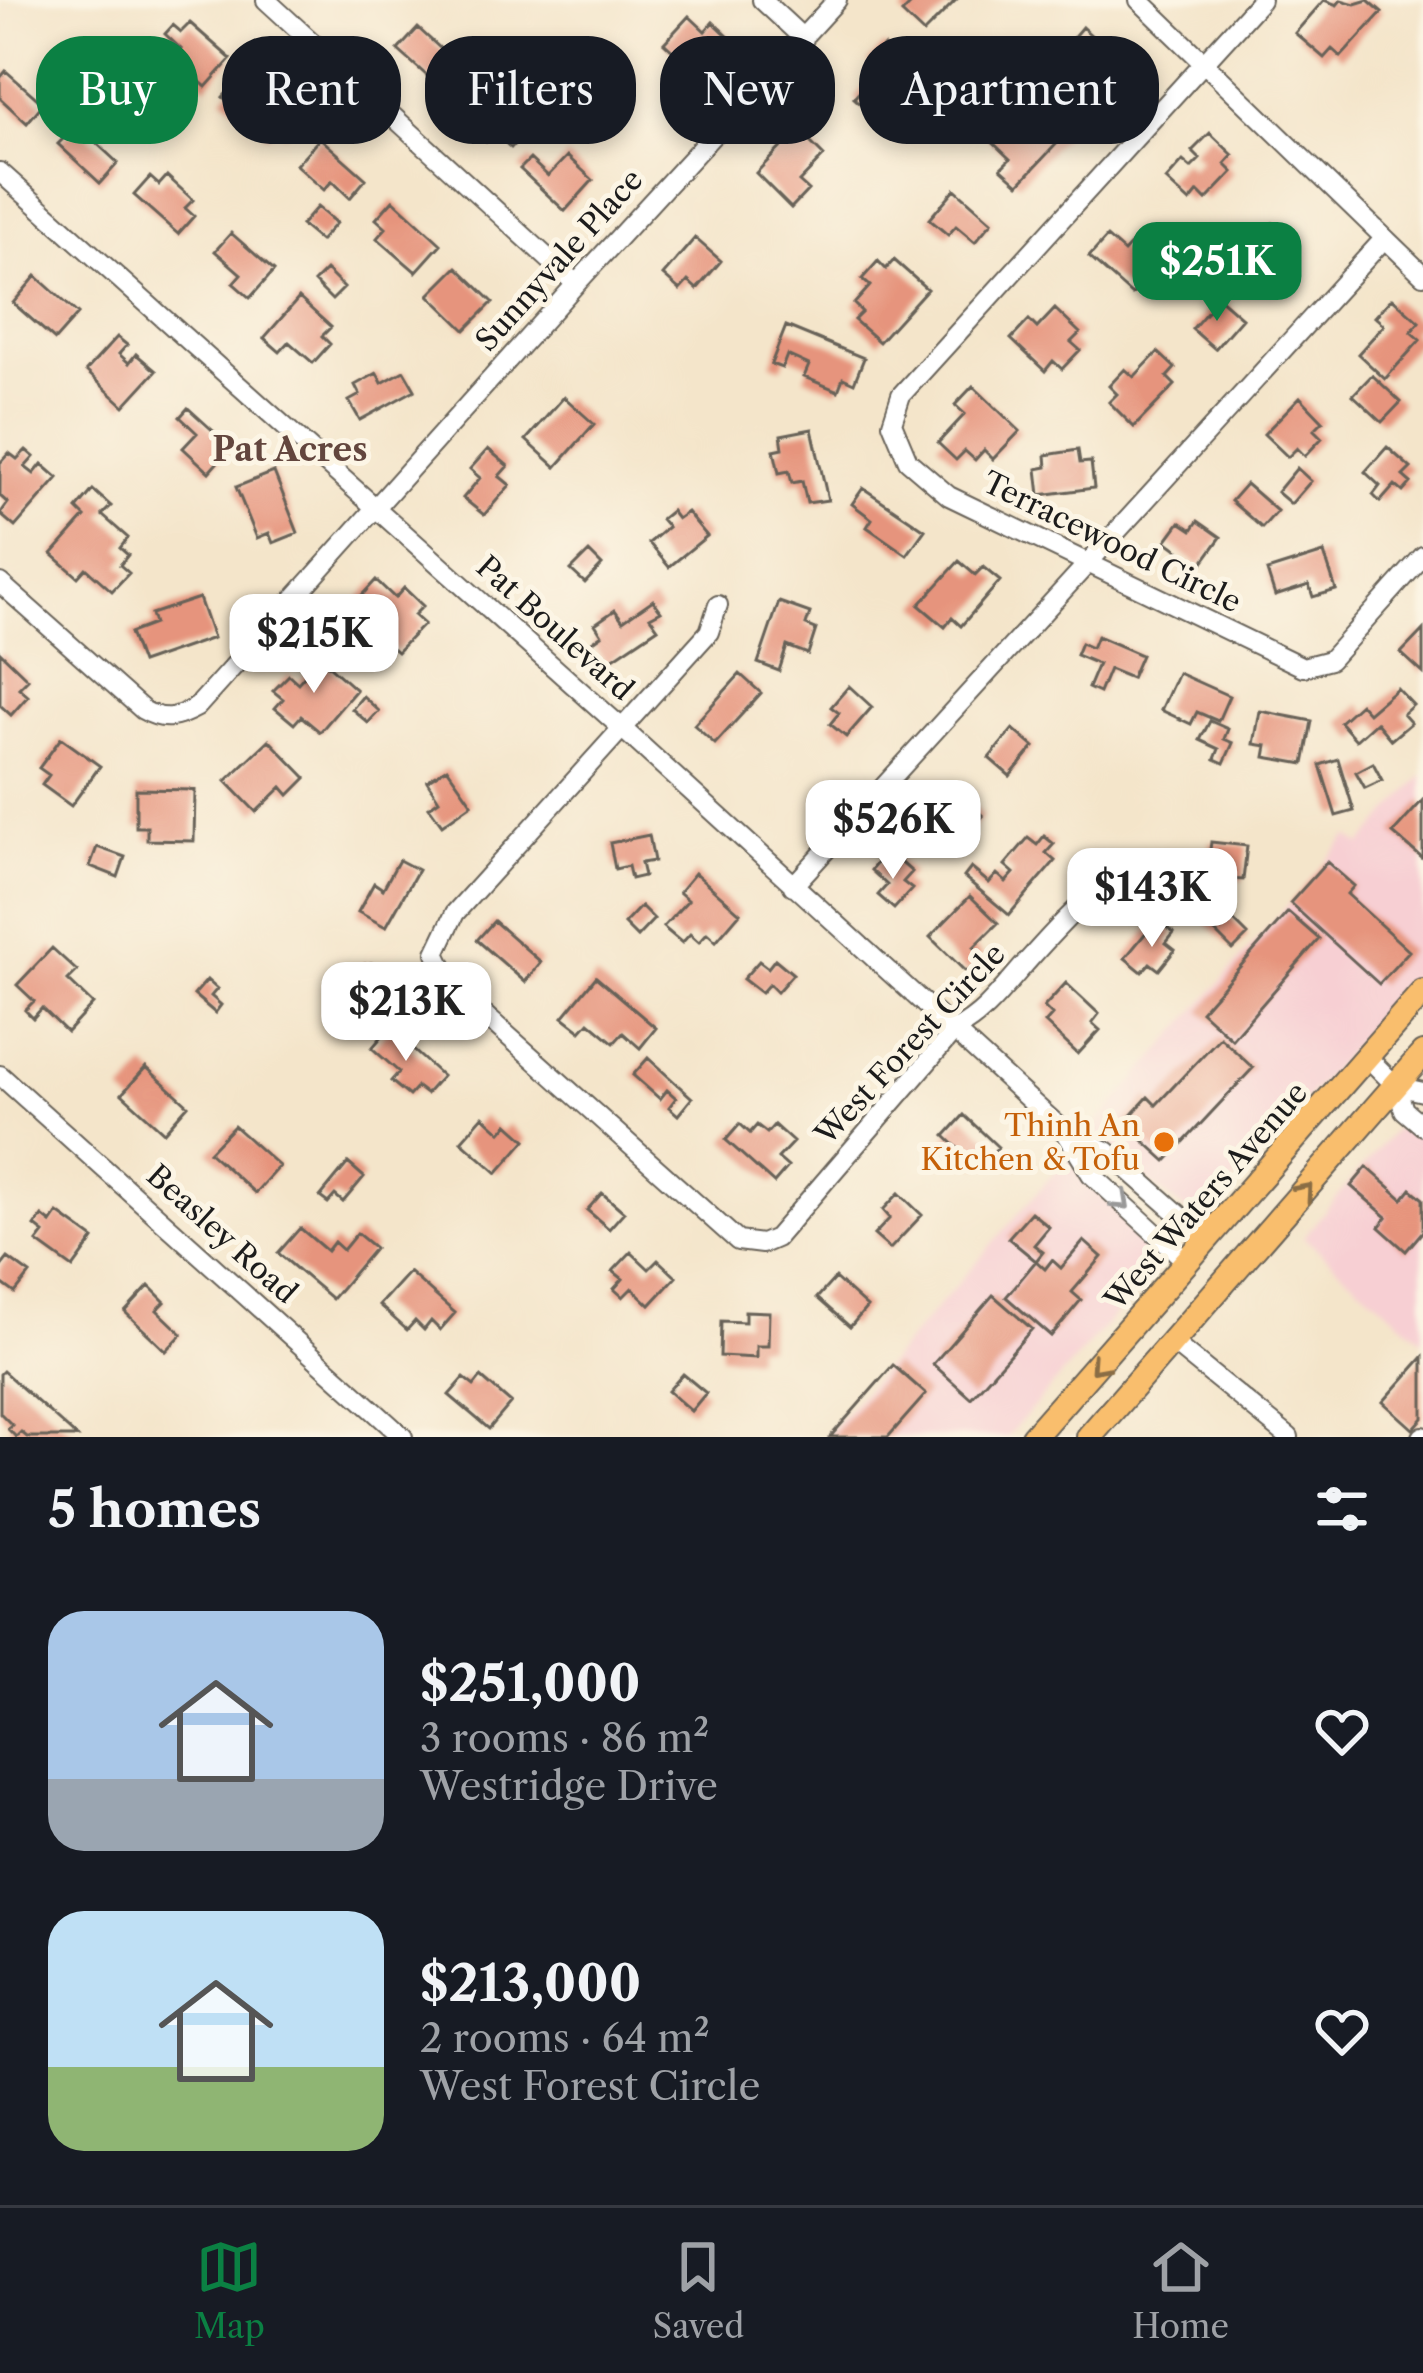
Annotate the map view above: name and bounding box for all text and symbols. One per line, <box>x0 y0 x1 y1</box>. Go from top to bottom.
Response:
chip: Buy <box>36 36 198 144</box>
chip: Rent <box>222 36 401 144</box>
chip: Filters <box>425 36 636 144</box>
chip: New <box>660 36 835 144</box>
chip: Apartment <box>859 36 1159 144</box>
street label: Sunnyvale Place <box>468 161 650 359</box>
pin: $251K <box>1133 222 1301 324</box>
text: $251K <box>1159 237 1275 285</box>
district label: Pat Acres <box>212 429 368 470</box>
street label: Terracewood Circle <box>977 463 1247 621</box>
street label: Pat Boulevard <box>469 548 641 708</box>
pin: $215K <box>230 594 398 696</box>
text: $215K <box>256 609 372 657</box>
pin: $526K <box>809 780 977 882</box>
text: $526K <box>833 795 953 843</box>
pin: $143K <box>1068 848 1236 950</box>
text: $143K <box>1094 863 1210 911</box>
street label: West Forest Circle <box>807 936 1013 1153</box>
pin: $213K <box>322 962 490 1064</box>
text: $213K <box>348 977 464 1025</box>
street label: West Waters Avenue <box>1096 1074 1315 1318</box>
place label: Thinh An Kitchen & Tofu <box>920 1107 1140 1178</box>
marker: Thinh An Kitchen & Tofu <box>1151 1129 1177 1155</box>
street label: Beasley Road <box>139 1157 305 1311</box>
one-way arrow <box>1291 1183 1312 1205</box>
one-way arrow <box>1109 1188 1130 1210</box>
one-way arrow <box>1091 1352 1112 1373</box>
icon: filters <box>1309 1476 1375 1542</box>
text: 5 homes <box>48 1478 261 1540</box>
text: $251,000 <box>420 1652 641 1714</box>
icon: home <box>144 1659 288 1803</box>
icon: heart <box>1309 1698 1375 1764</box>
text: 3 rooms · 86 m² <box>420 1714 709 1762</box>
text: Westridge Drive <box>420 1762 718 1810</box>
text: $213,000 <box>420 1952 641 2014</box>
icon: home <box>144 1959 288 2103</box>
icon: heart <box>1309 1998 1375 2064</box>
text: 2 rooms · 64 m² <box>420 2014 710 2062</box>
text: West Forest Circle <box>420 2062 760 2110</box>
tab: Map <box>194 2234 265 2347</box>
tab: Saved <box>653 2234 744 2347</box>
tab: Home <box>1132 2234 1229 2347</box>

